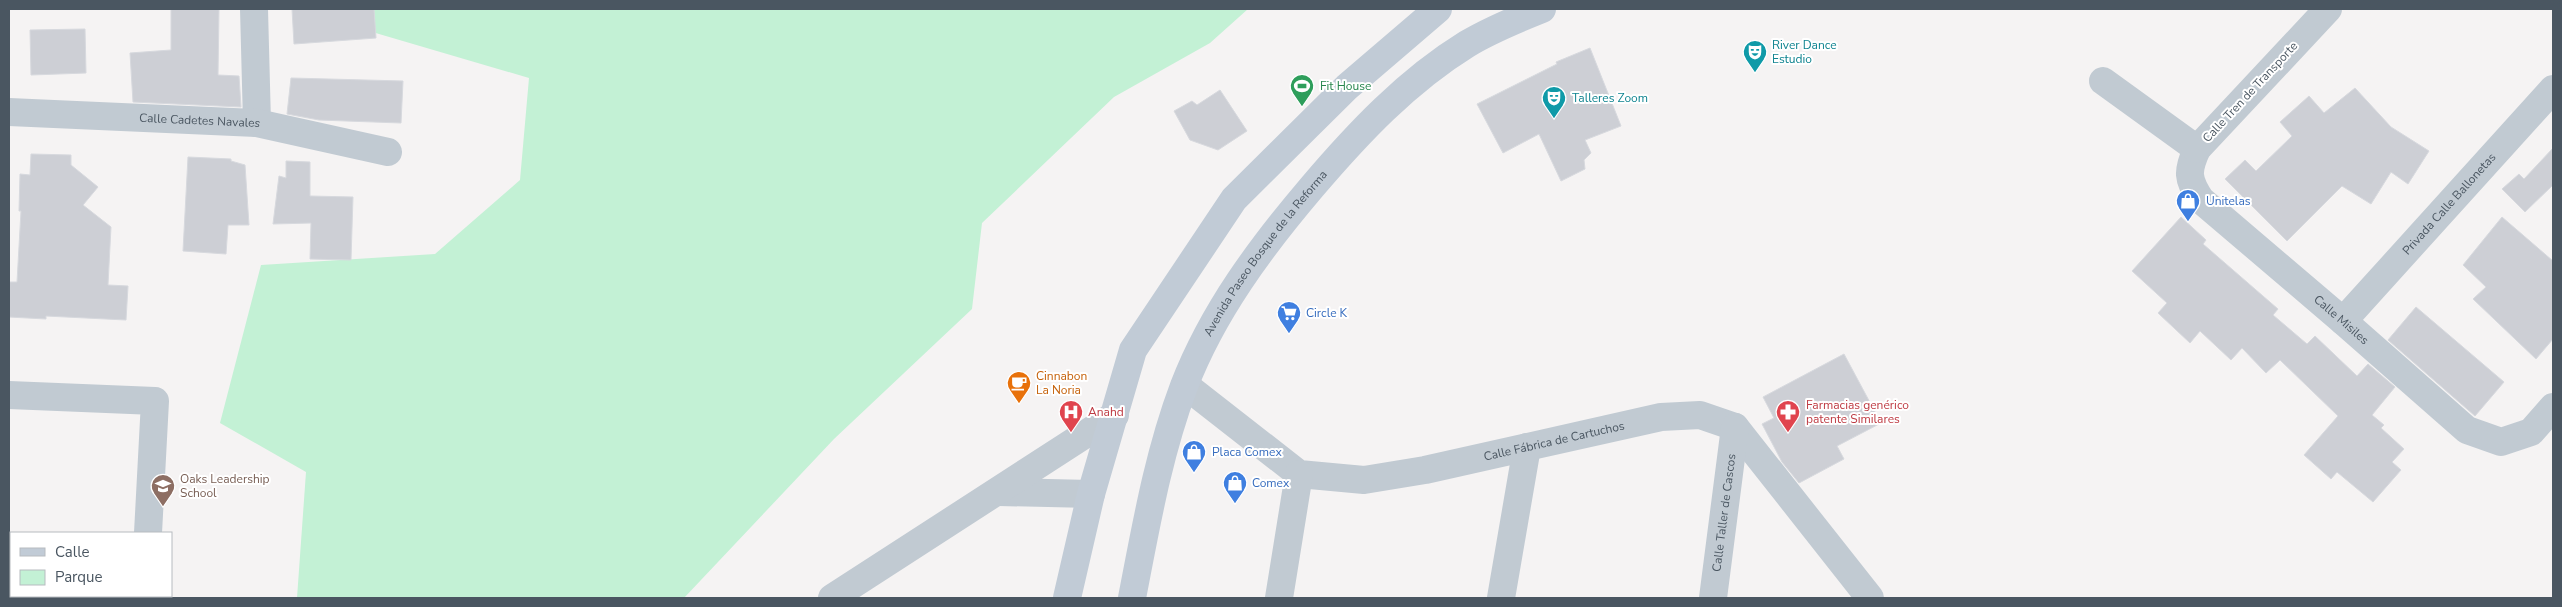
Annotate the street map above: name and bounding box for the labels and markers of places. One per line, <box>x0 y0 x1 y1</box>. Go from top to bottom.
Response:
place label: River Dance Estudio <box>1772 37 1837 67</box>
theatre icon: River Dance Estudio <box>1742 39 1768 73</box>
sports icon: Fit House <box>1289 73 1315 107</box>
place label: Fit House <box>1320 78 1371 94</box>
theatre icon: Talleres Zoom <box>1541 85 1567 119</box>
place label: Talleres Zoom <box>1572 90 1648 106</box>
shop icon: Unitelas <box>2175 188 2201 222</box>
place label: Unitelas <box>2206 193 2251 209</box>
supermarket icon: Circle K <box>1276 300 1302 334</box>
place label: Circle K <box>1306 305 1348 321</box>
place label: Cinnabon La Noria <box>1036 368 1087 398</box>
cafe icon: Cinnabon La Noria <box>1006 370 1032 404</box>
place label: Farmacias genérico patente Similares <box>1806 397 1909 427</box>
hospital icon: Anahd <box>1058 399 1084 433</box>
pharmacy icon: Farmacias genérico patente Similares <box>1775 399 1801 433</box>
place label: Anahd <box>1088 404 1124 420</box>
shop icon: Placa Comex <box>1181 439 1207 473</box>
place label: Placa Comex <box>1212 444 1282 460</box>
shop icon: Comex <box>1222 470 1248 504</box>
place label: Oaks Leadership School <box>180 471 270 501</box>
school or university icon: Oaks Leadership School <box>150 473 176 507</box>
place label: Comex <box>1252 475 1290 491</box>

